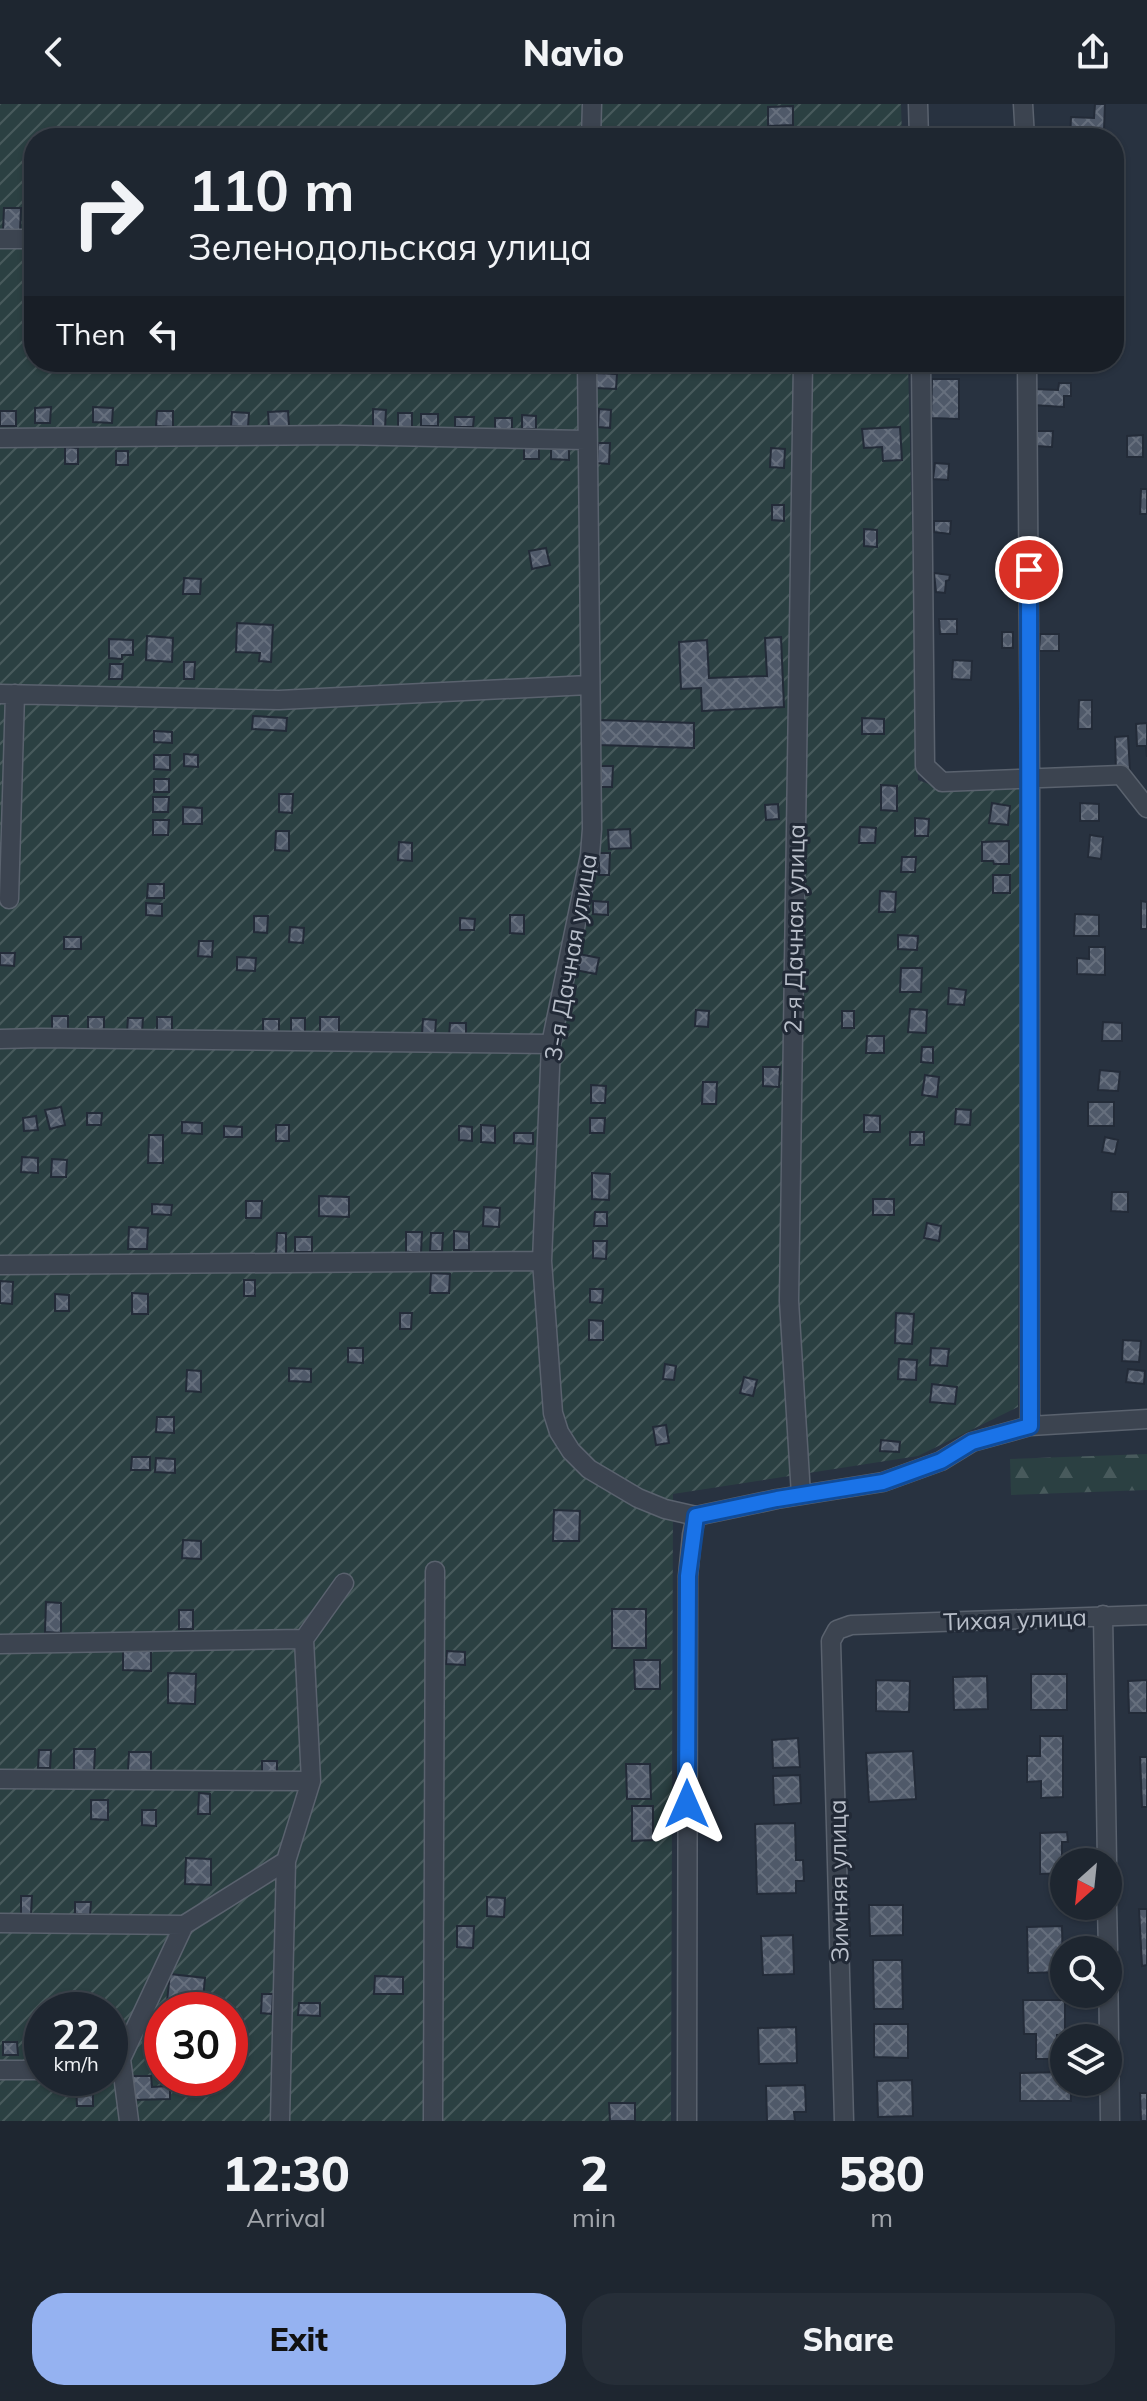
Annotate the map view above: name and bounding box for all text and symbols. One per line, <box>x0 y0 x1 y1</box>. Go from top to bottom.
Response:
icon: back <box>32 30 76 74</box>
text: Navio <box>523 30 624 75</box>
icon: share <box>1071 30 1115 74</box>
text: 110 m <box>188 155 355 225</box>
icon: right <box>56 160 160 264</box>
text: Зеленодольская улица <box>188 224 592 269</box>
icon: left <box>142 312 186 356</box>
text: Then <box>56 315 126 353</box>
pin <box>995 536 1063 604</box>
icon: arrive <box>1007 548 1051 592</box>
street label: 2-я Дачная улица <box>777 824 811 1034</box>
street label: 3-я Дачная улица <box>537 851 603 1063</box>
street label: Тихая улица <box>943 1601 1087 1637</box>
position arrow <box>645 1762 729 1846</box>
street label: Зимняя улица <box>822 1799 854 1963</box>
north arrow <box>1050 1848 1122 1920</box>
map controls <box>1050 1848 1122 2096</box>
button: search <box>1050 1936 1122 2008</box>
speed limit sign: 30 <box>144 1992 248 2096</box>
text: 22 <box>52 2009 100 2059</box>
button: layers <box>1050 2024 1122 2096</box>
text: km/h <box>53 2051 99 2076</box>
text: 12:30 <box>222 2143 350 2203</box>
text: 2 <box>580 2143 609 2203</box>
text: 580 <box>838 2143 925 2203</box>
text: Arrival <box>246 2201 326 2234</box>
text: min <box>572 2201 616 2234</box>
text: m <box>870 2201 893 2234</box>
button: Exit <box>32 2293 566 2385</box>
button: Share <box>582 2293 1115 2385</box>

